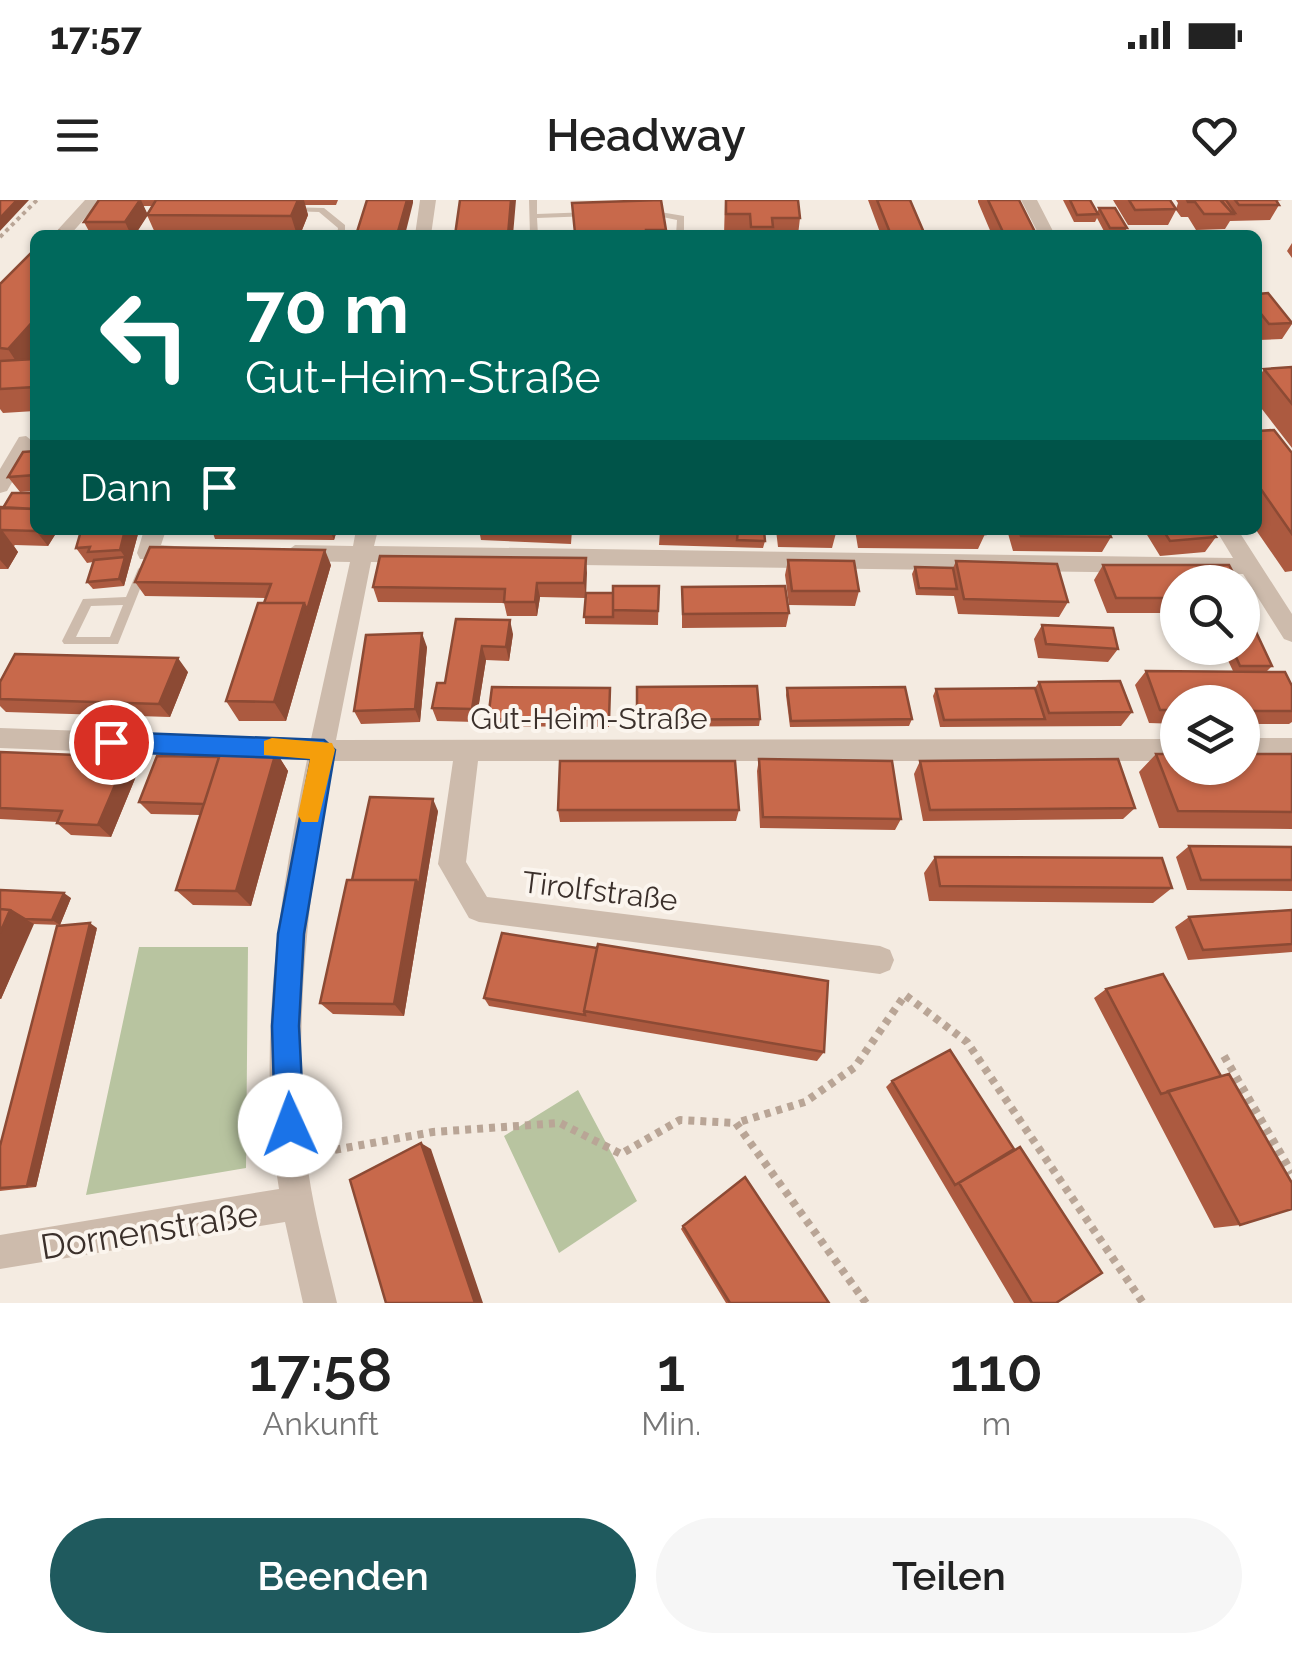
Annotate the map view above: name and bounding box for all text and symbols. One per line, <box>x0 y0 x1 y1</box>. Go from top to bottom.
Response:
text: 17:57 <box>50 13 142 58</box>
icon: menu <box>50 108 105 163</box>
icon: heart <box>1187 108 1242 163</box>
text: Headway <box>546 109 746 162</box>
text: 70 m <box>245 267 409 349</box>
icon: left <box>80 270 210 400</box>
text: Gut-Heim-Straße <box>245 351 601 404</box>
icon: arrive <box>192 460 247 515</box>
text: Dann <box>80 465 172 510</box>
map controls <box>1160 565 1260 785</box>
button: search <box>1160 565 1260 665</box>
button: layers <box>1160 685 1260 785</box>
pin <box>69 700 154 785</box>
street label: Gut-Heim-Straße <box>470 701 708 736</box>
icon: arrive <box>84 715 139 770</box>
street label: Tirolfstraße <box>520 864 680 918</box>
position arrow <box>238 1073 342 1177</box>
street label: Dornenstraße <box>38 1193 260 1267</box>
text: 17:58 <box>249 1335 392 1405</box>
text: 1 <box>657 1335 685 1405</box>
text: 110 <box>950 1335 1043 1405</box>
text: Ankunft <box>263 1405 379 1442</box>
text: Min. <box>641 1405 701 1442</box>
text: m <box>982 1405 1011 1442</box>
button: Beenden <box>50 1518 636 1633</box>
button: Teilen <box>656 1518 1242 1633</box>

